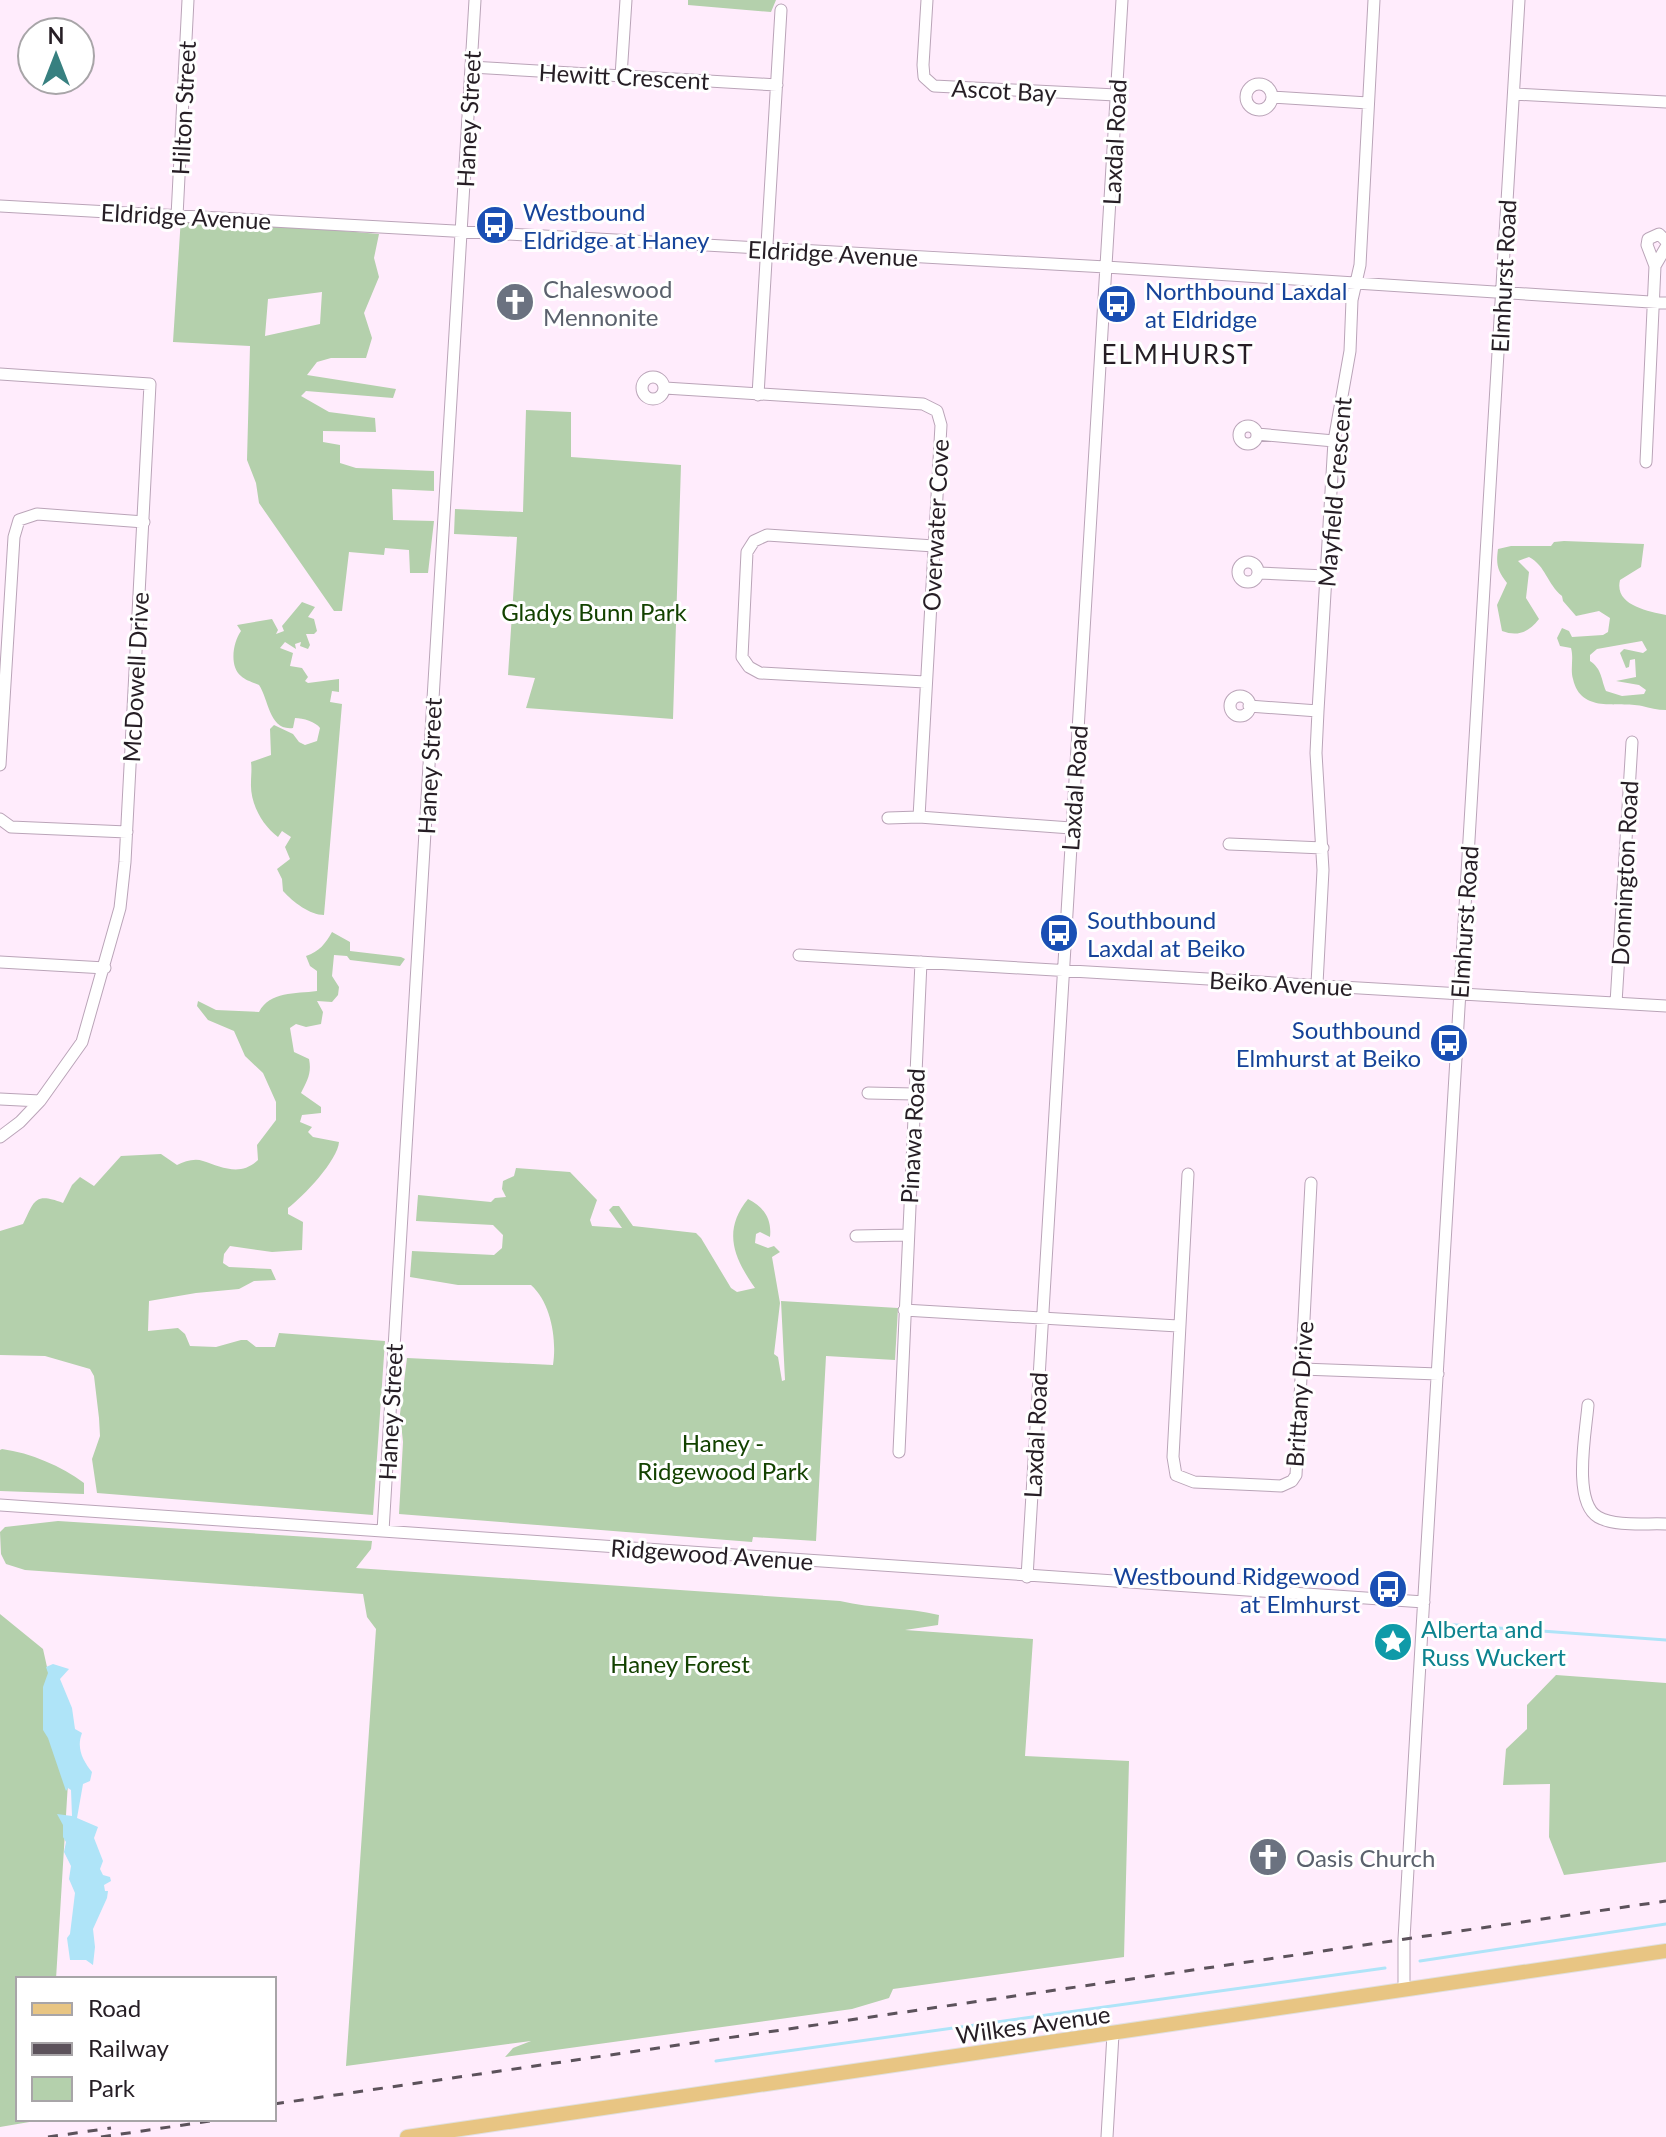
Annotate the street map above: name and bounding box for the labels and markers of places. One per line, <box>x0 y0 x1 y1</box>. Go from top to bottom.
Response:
place label: Westbound Eldridge at Haney <box>523 197 710 254</box>
bus stop icon: Westbound Eldridge at Haney <box>474 204 516 246</box>
place label: Chaleswood Mennonite <box>543 274 672 331</box>
place label: Northbound Laxdal at Eldridge <box>1145 276 1347 333</box>
church icon: Chaleswood Mennonite <box>494 281 536 323</box>
bus stop icon: Northbound Laxdal at Eldridge <box>1096 283 1138 325</box>
place label: Southbound Laxdal at Beiko <box>1087 905 1245 962</box>
bus stop icon: Southbound Laxdal at Beiko <box>1038 912 1080 954</box>
place label: Southbound Elmhurst at Beiko <box>1236 1015 1421 1072</box>
bus stop icon: Southbound Elmhurst at Beiko <box>1428 1022 1470 1064</box>
place label: Westbound Ridgewood at Elmhurst <box>1113 1561 1360 1618</box>
bus stop icon: Westbound Ridgewood at Elmhurst <box>1367 1568 1409 1610</box>
place label: Alberta and Russ Wuckert <box>1421 1614 1566 1671</box>
place icon: Alberta and Russ Wuckert <box>1372 1621 1414 1663</box>
church icon: Oasis Church <box>1247 1836 1289 1878</box>
place label: Oasis Church <box>1296 1843 1435 1872</box>

